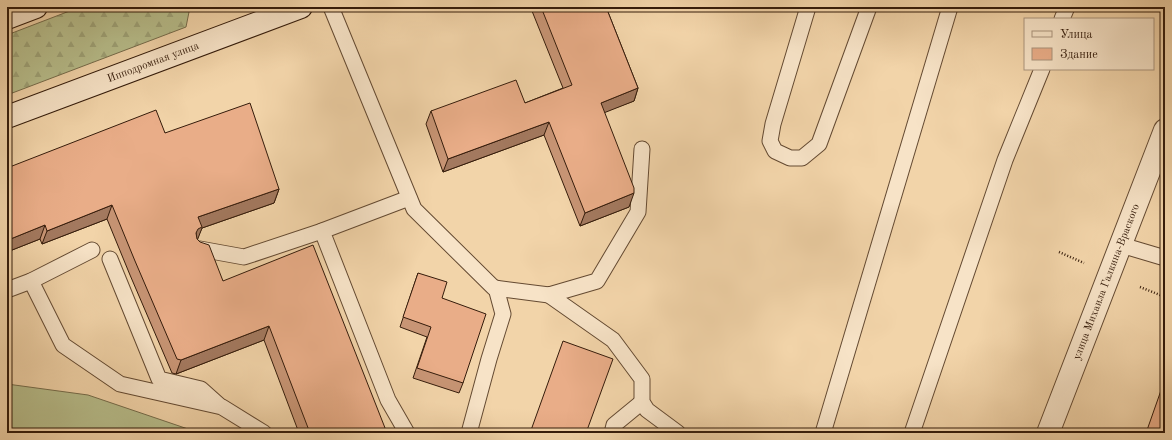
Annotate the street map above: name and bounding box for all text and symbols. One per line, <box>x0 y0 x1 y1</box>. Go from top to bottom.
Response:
legend <box>1024 18 1154 70</box>
text: Улица <box>1060 29 1093 41</box>
street label: Ипподромная улица <box>106 40 201 84</box>
text: Здание <box>1060 49 1098 61</box>
street label: улица Михаила Галкина-Враского <box>1071 202 1141 361</box>

